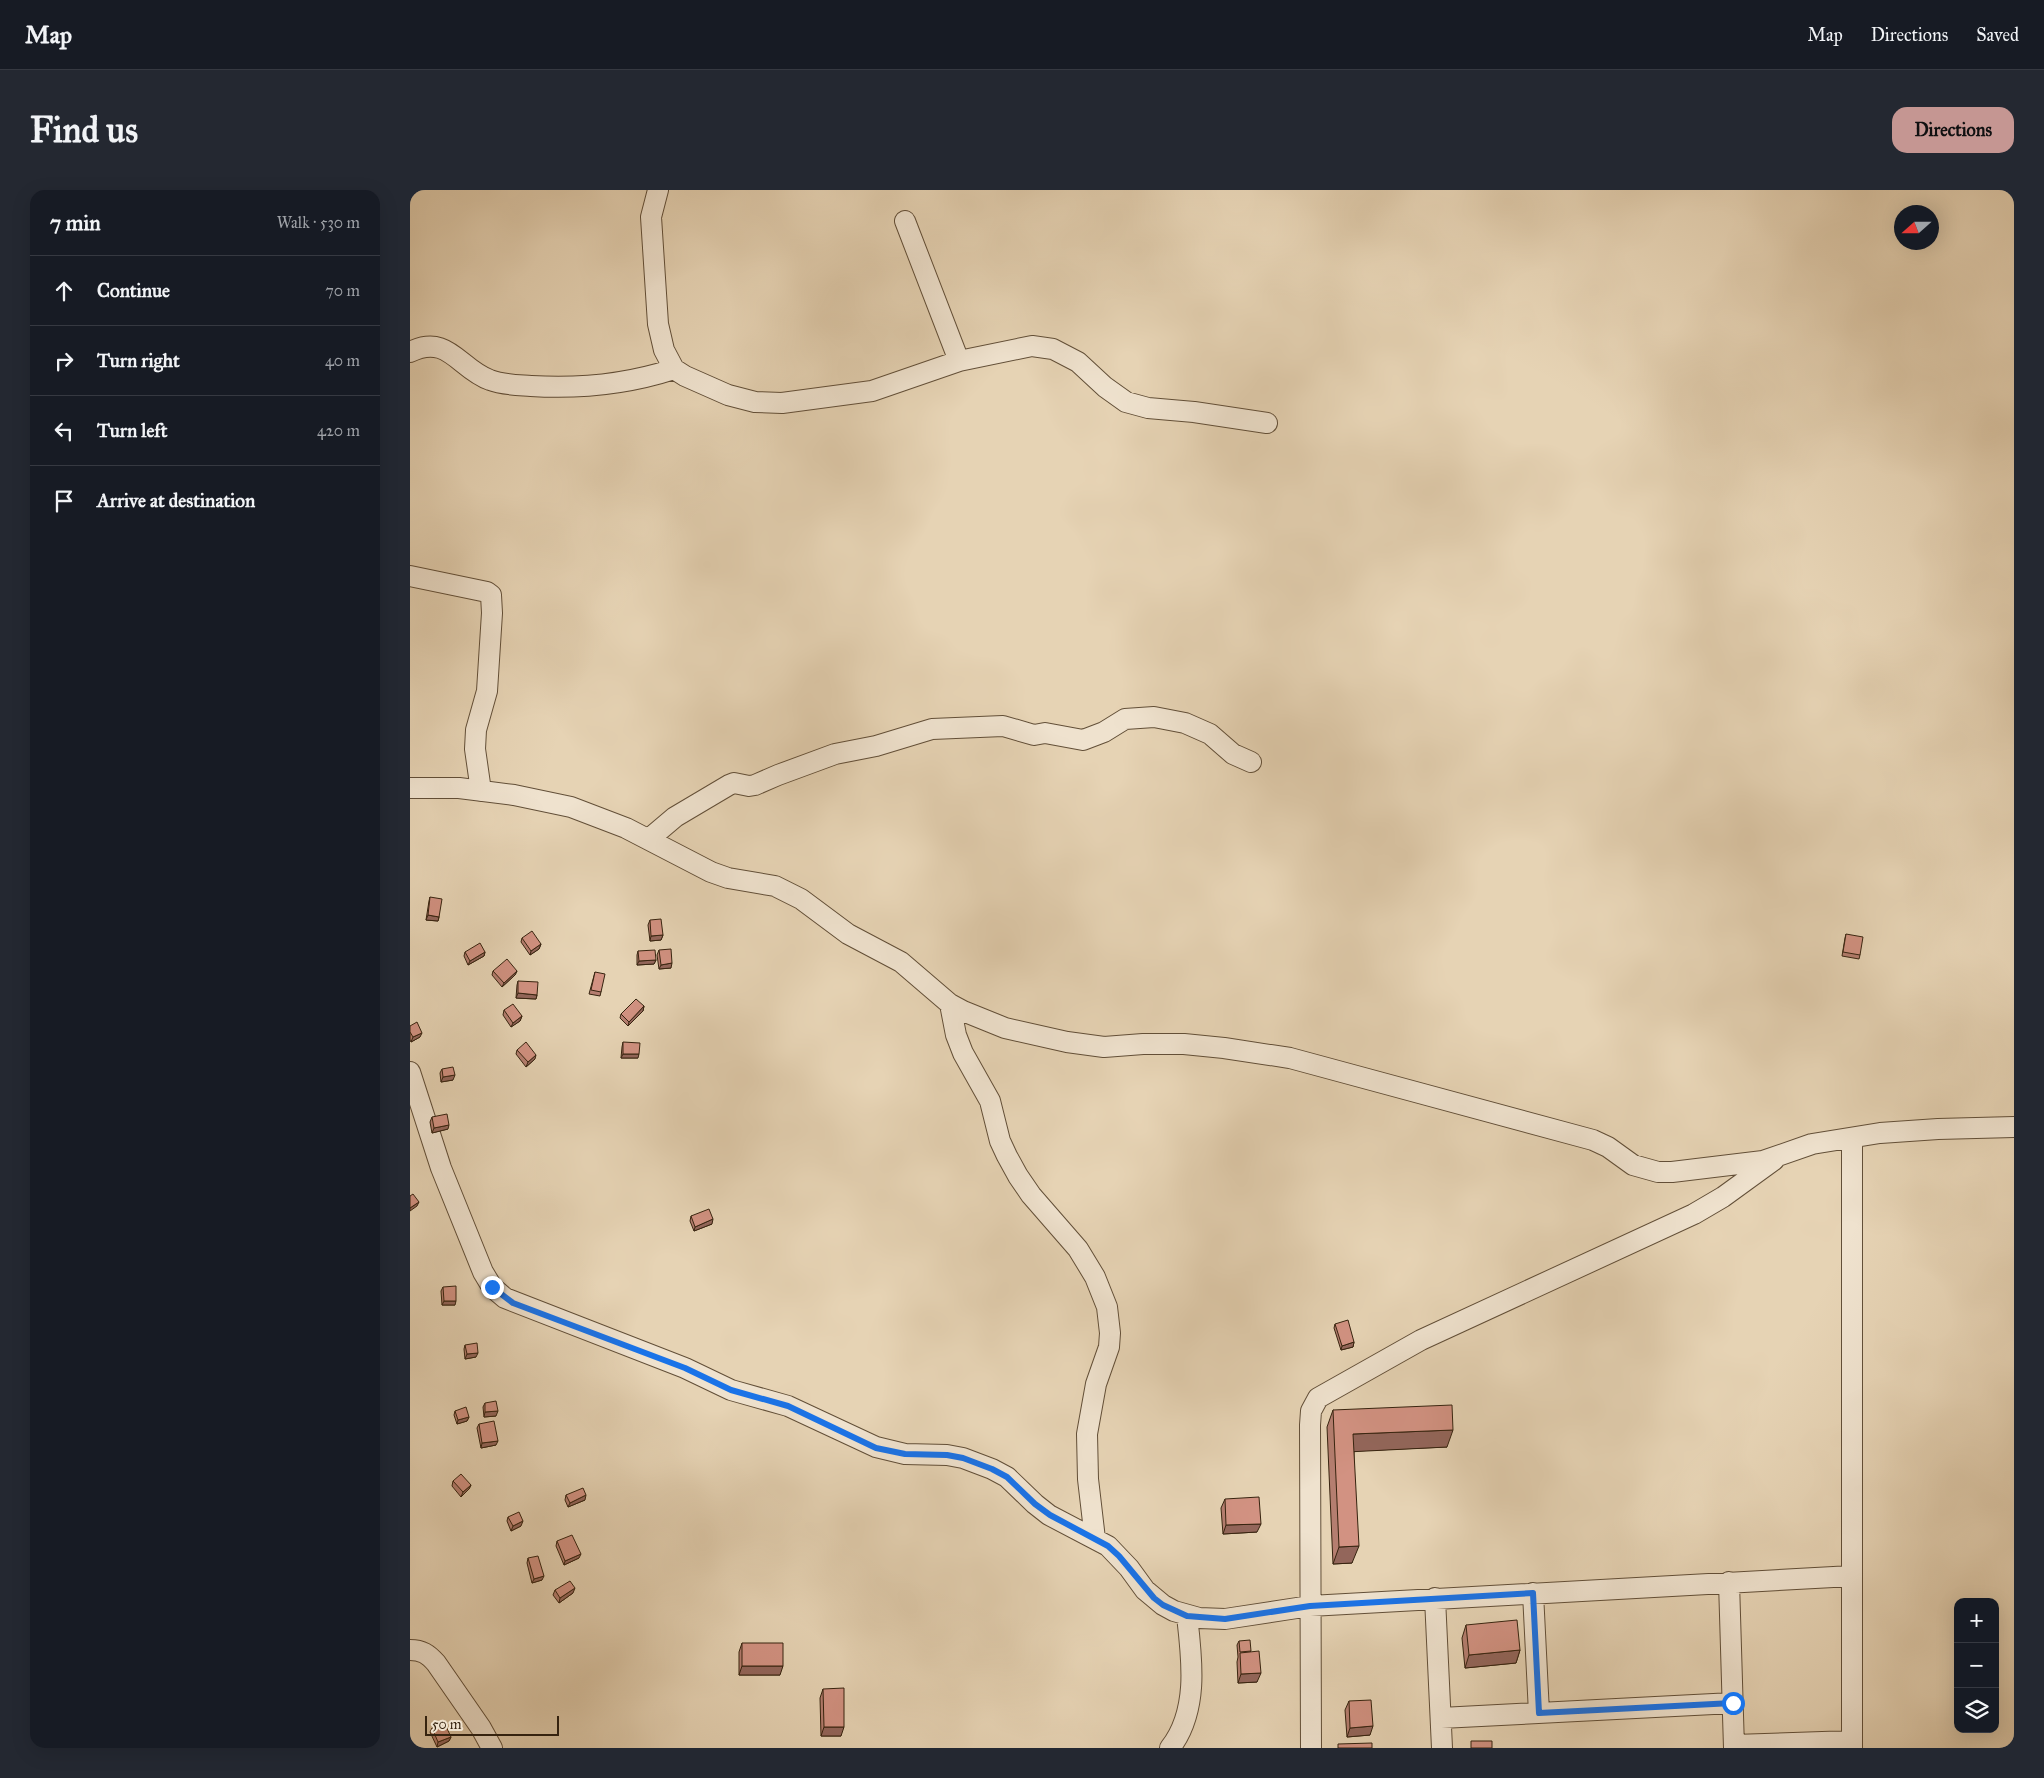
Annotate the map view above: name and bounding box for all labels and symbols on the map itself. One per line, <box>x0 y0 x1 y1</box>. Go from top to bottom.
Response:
north arrow <box>1894 205 1939 250</box>
route end <box>481 1276 504 1299</box>
route start <box>1722 1692 1745 1715</box>
scale bar <box>425 1713 559 1736</box>

